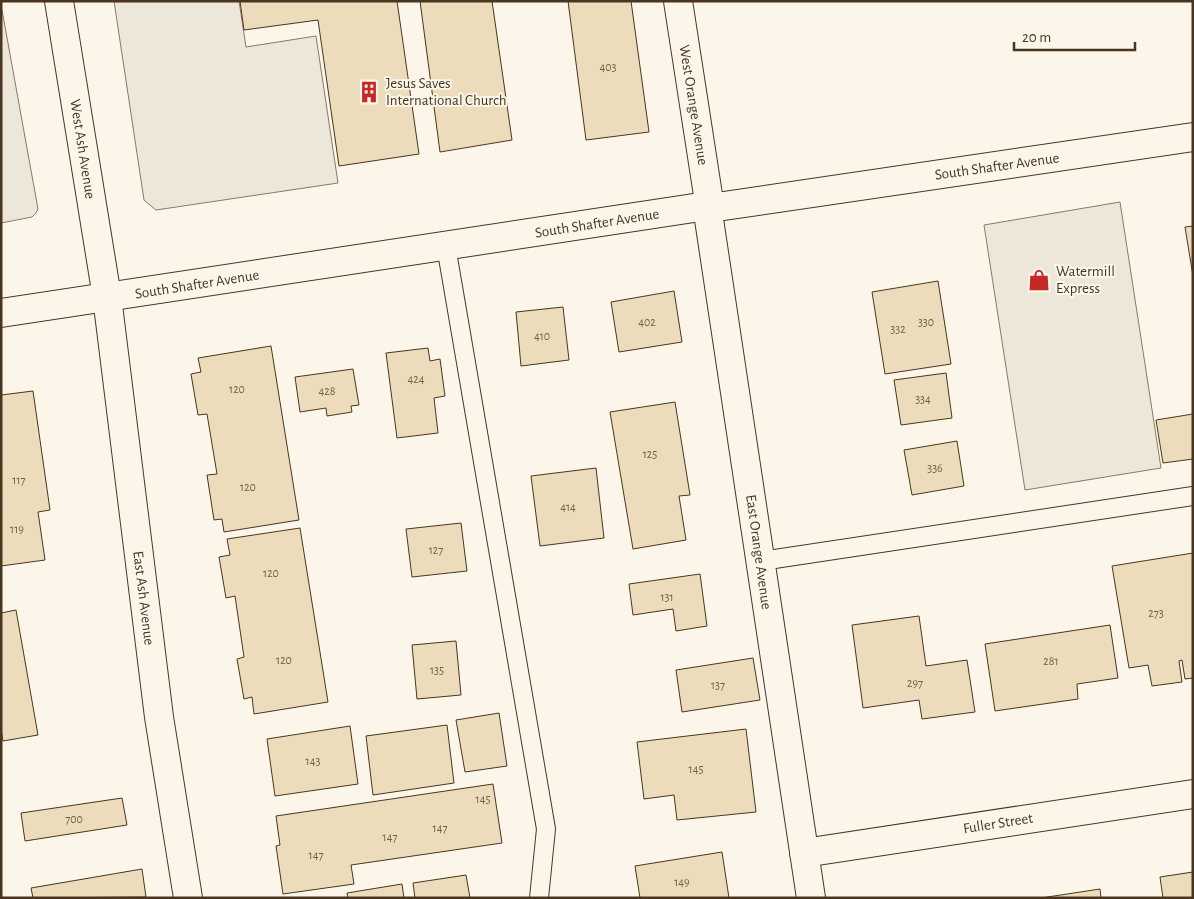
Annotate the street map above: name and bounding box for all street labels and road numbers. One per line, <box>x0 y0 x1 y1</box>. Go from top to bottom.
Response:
street label: West Orange Avenue <box>677 44 710 166</box>
street label: West Ash Avenue <box>67 98 98 200</box>
street label: South Shafter Avenue <box>934 150 1060 183</box>
street label: South Shafter Avenue <box>534 206 660 241</box>
street label: South Shafter Avenue <box>134 267 260 302</box>
street label: East Orange Avenue <box>743 494 774 611</box>
street label: East Ash Avenue <box>130 550 157 646</box>
street label: Fuller Street <box>962 811 1034 836</box>

